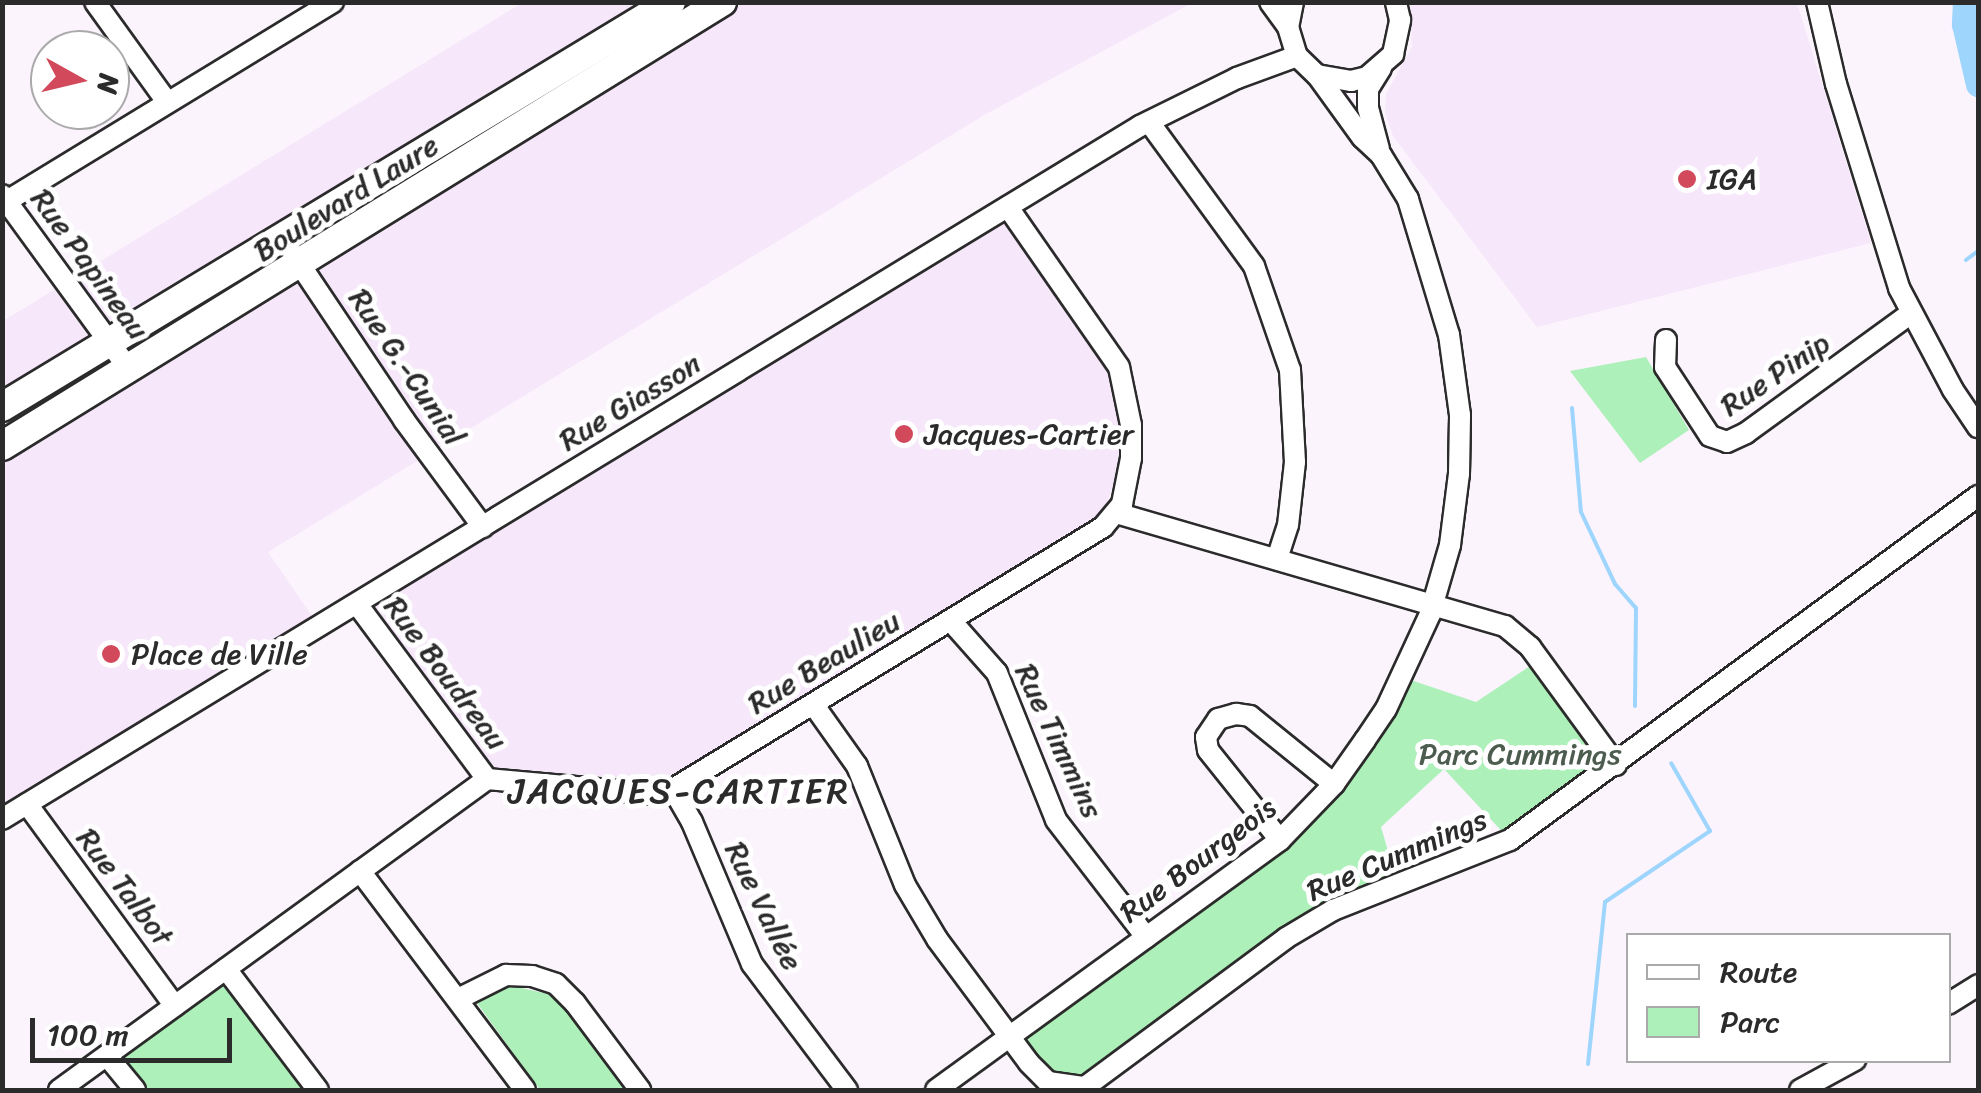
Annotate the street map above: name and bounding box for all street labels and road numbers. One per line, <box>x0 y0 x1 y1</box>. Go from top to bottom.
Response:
street label: Boulevard Laure <box>247 127 445 269</box>
street label: Rue Papineau <box>24 182 156 346</box>
street label: Rue G.-Cunial <box>341 281 473 453</box>
street label: Rue Pinip <box>1713 324 1837 424</box>
street label: Rue Giasson <box>553 346 707 458</box>
street label: Rue Boudreau <box>377 590 515 756</box>
street label: Rue Beaulieu <box>741 602 907 722</box>
street label: Rue Timmins <box>1007 658 1111 824</box>
street label: Rue Bourgeois <box>1113 790 1283 930</box>
street label: Rue Cummings <box>1302 801 1492 909</box>
street label: Rue Talbot <box>69 821 181 953</box>
street label: Rue Vallée <box>718 837 810 975</box>

